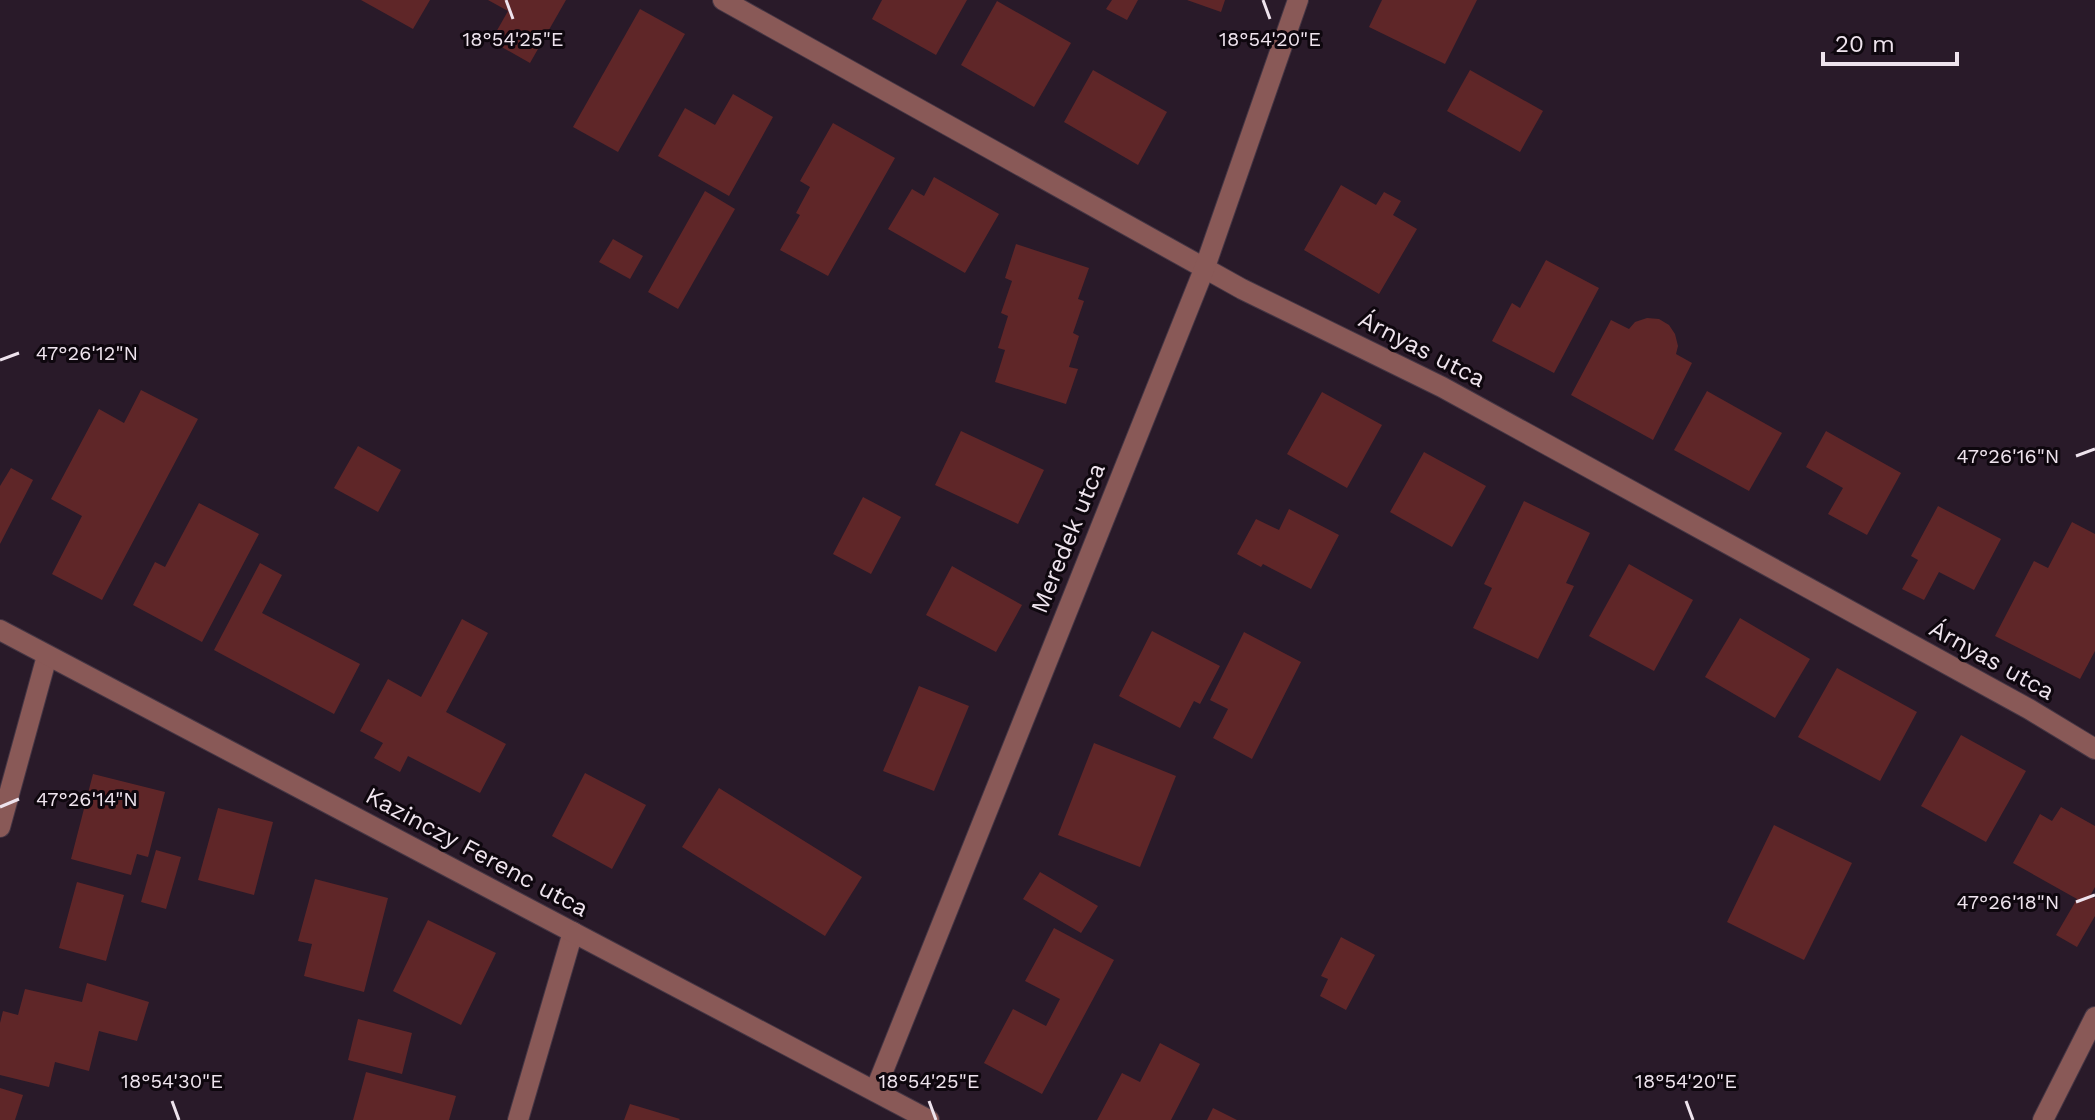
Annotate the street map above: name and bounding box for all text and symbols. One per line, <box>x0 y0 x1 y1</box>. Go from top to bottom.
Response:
scale bar <box>1823 16 1957 66</box>
text: 18°54'25"E <box>463 27 563 51</box>
text: 18°54'20"E <box>1219 27 1321 51</box>
text: 20 m <box>1835 30 1895 58</box>
street label: Árnyas utca <box>1354 305 1490 393</box>
text: 47°26'12"N <box>36 341 138 365</box>
text: 47°26'16"N <box>1957 444 2059 468</box>
street label: Meredek utca <box>1025 459 1111 617</box>
street label: Árnyas utca <box>1925 614 2059 706</box>
street label: Kazinczy Ferenc utca <box>361 781 593 923</box>
text: 47°26'14"N <box>36 787 138 811</box>
text: 47°26'18"N <box>1957 890 2060 914</box>
text: 18°54'30"E <box>121 1069 223 1093</box>
text: 18°54'25"E <box>879 1069 979 1093</box>
text: 18°54'20"E <box>1635 1069 1737 1093</box>

